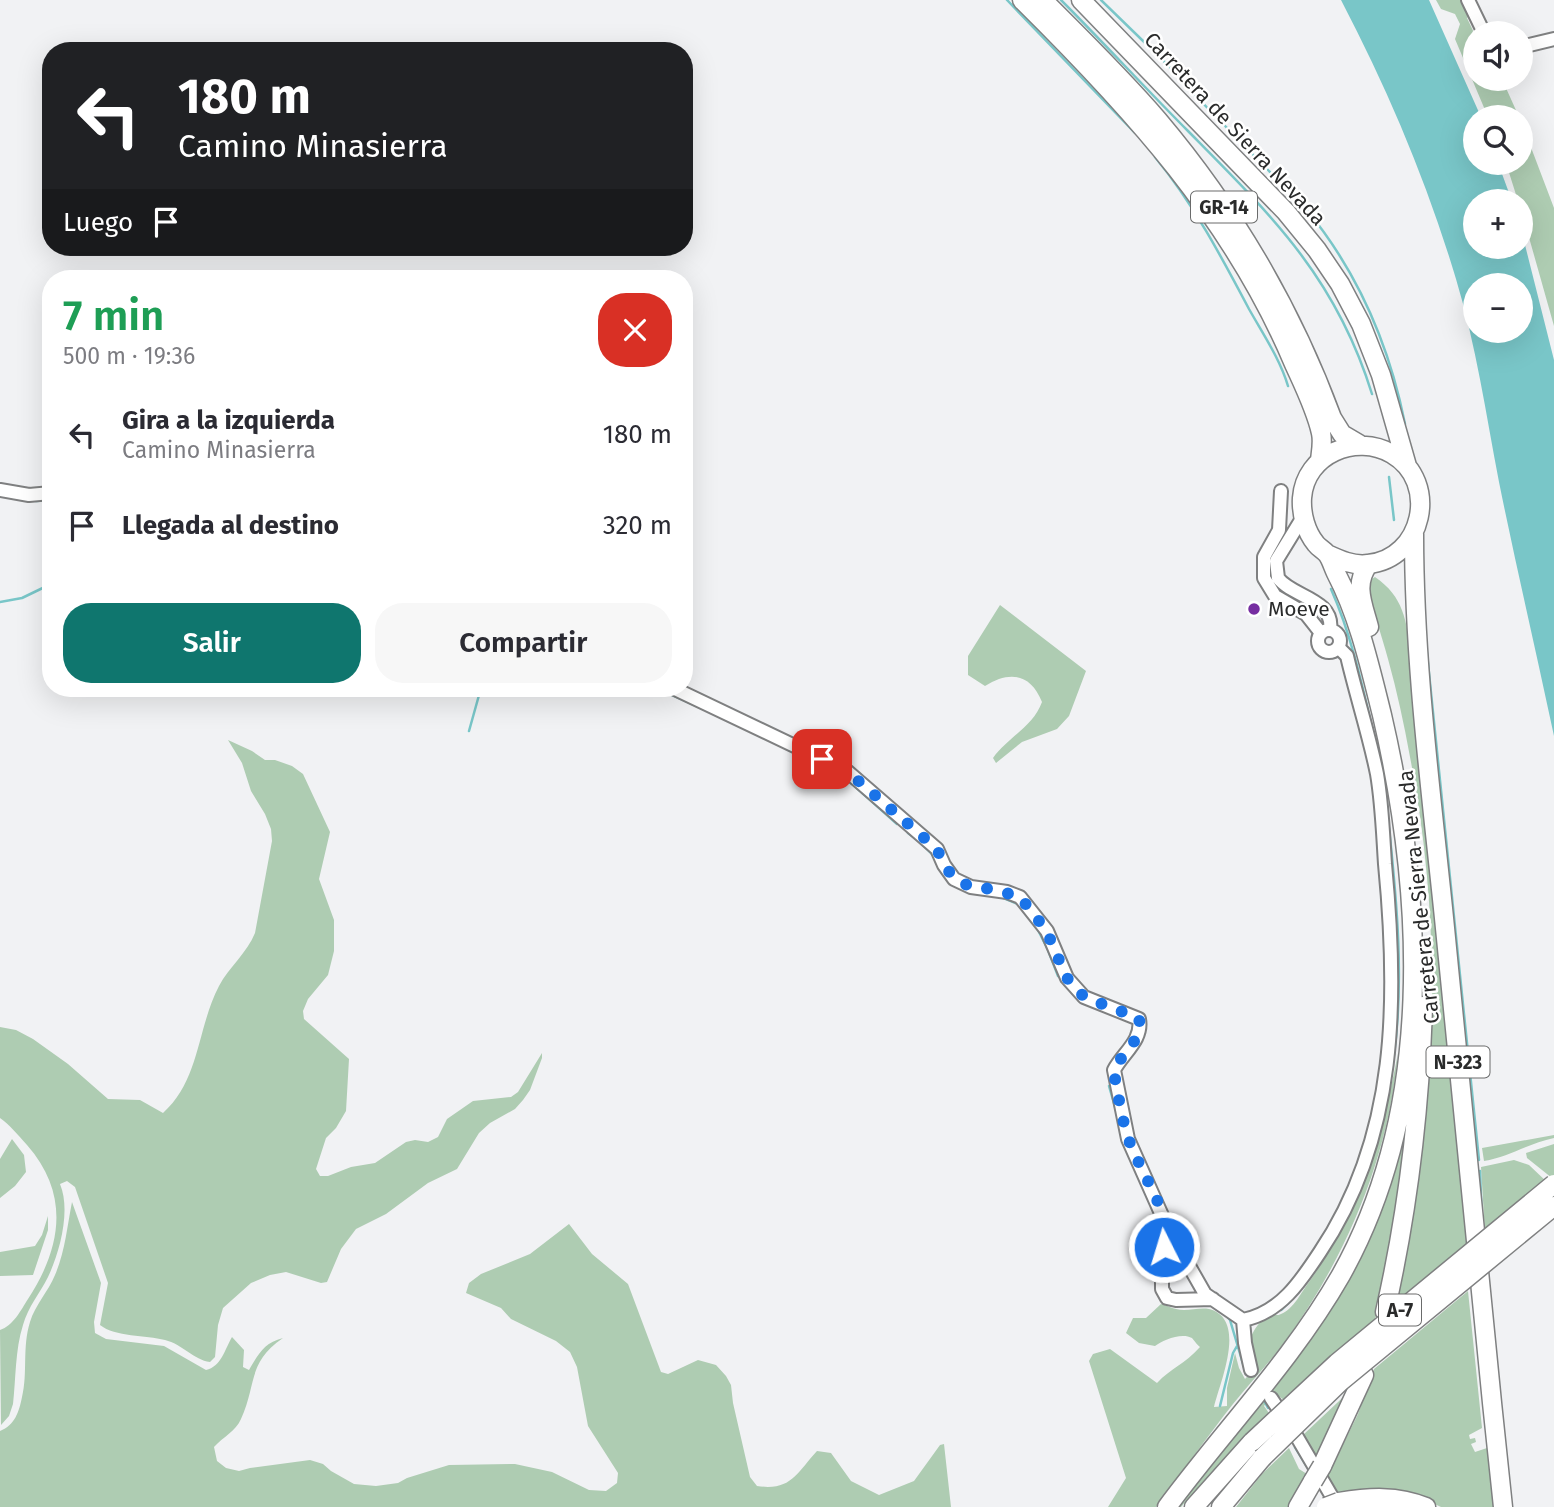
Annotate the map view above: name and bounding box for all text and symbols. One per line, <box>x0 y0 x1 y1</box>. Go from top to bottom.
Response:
map controls <box>1463 21 1533 343</box>
button: sound <box>1463 21 1533 91</box>
street label: Carretera de Sierra Nevada <box>1139 27 1331 231</box>
text: 180 m <box>178 67 311 126</box>
icon: left <box>63 70 154 161</box>
button: search <box>1463 105 1533 175</box>
text: Camino Minasierra <box>178 127 448 165</box>
button: + <box>1463 189 1533 259</box>
road number: GR-14 <box>1191 192 1257 223</box>
icon: arrive <box>147 203 185 241</box>
text: Luego <box>63 207 133 238</box>
button: − <box>1463 273 1533 343</box>
text: 7 min <box>63 291 164 341</box>
button: close <box>598 293 672 367</box>
text: 500 m · 19:36 <box>63 342 195 370</box>
text: Gira a la izquierda <box>122 405 335 436</box>
icon: left <box>63 416 101 454</box>
text: 180 m <box>603 419 672 450</box>
text: Camino Minasierra <box>122 436 316 464</box>
icon: arrive <box>63 507 101 545</box>
text: Llegada al destino <box>122 510 339 541</box>
text: 320 m <box>603 510 672 541</box>
place label: Moeve <box>1268 596 1330 622</box>
marker: Moeve <box>1246 601 1262 617</box>
button: Salir <box>63 603 361 683</box>
button: Compartir <box>375 603 672 683</box>
pin <box>792 729 852 789</box>
icon: arrive <box>803 740 841 778</box>
street label: Carretera de Sierra Nevada <box>1393 769 1445 1025</box>
road number: N-323 <box>1426 1046 1490 1078</box>
position arrow <box>1127 1210 1201 1284</box>
road number: A-7 <box>1379 1294 1421 1326</box>

